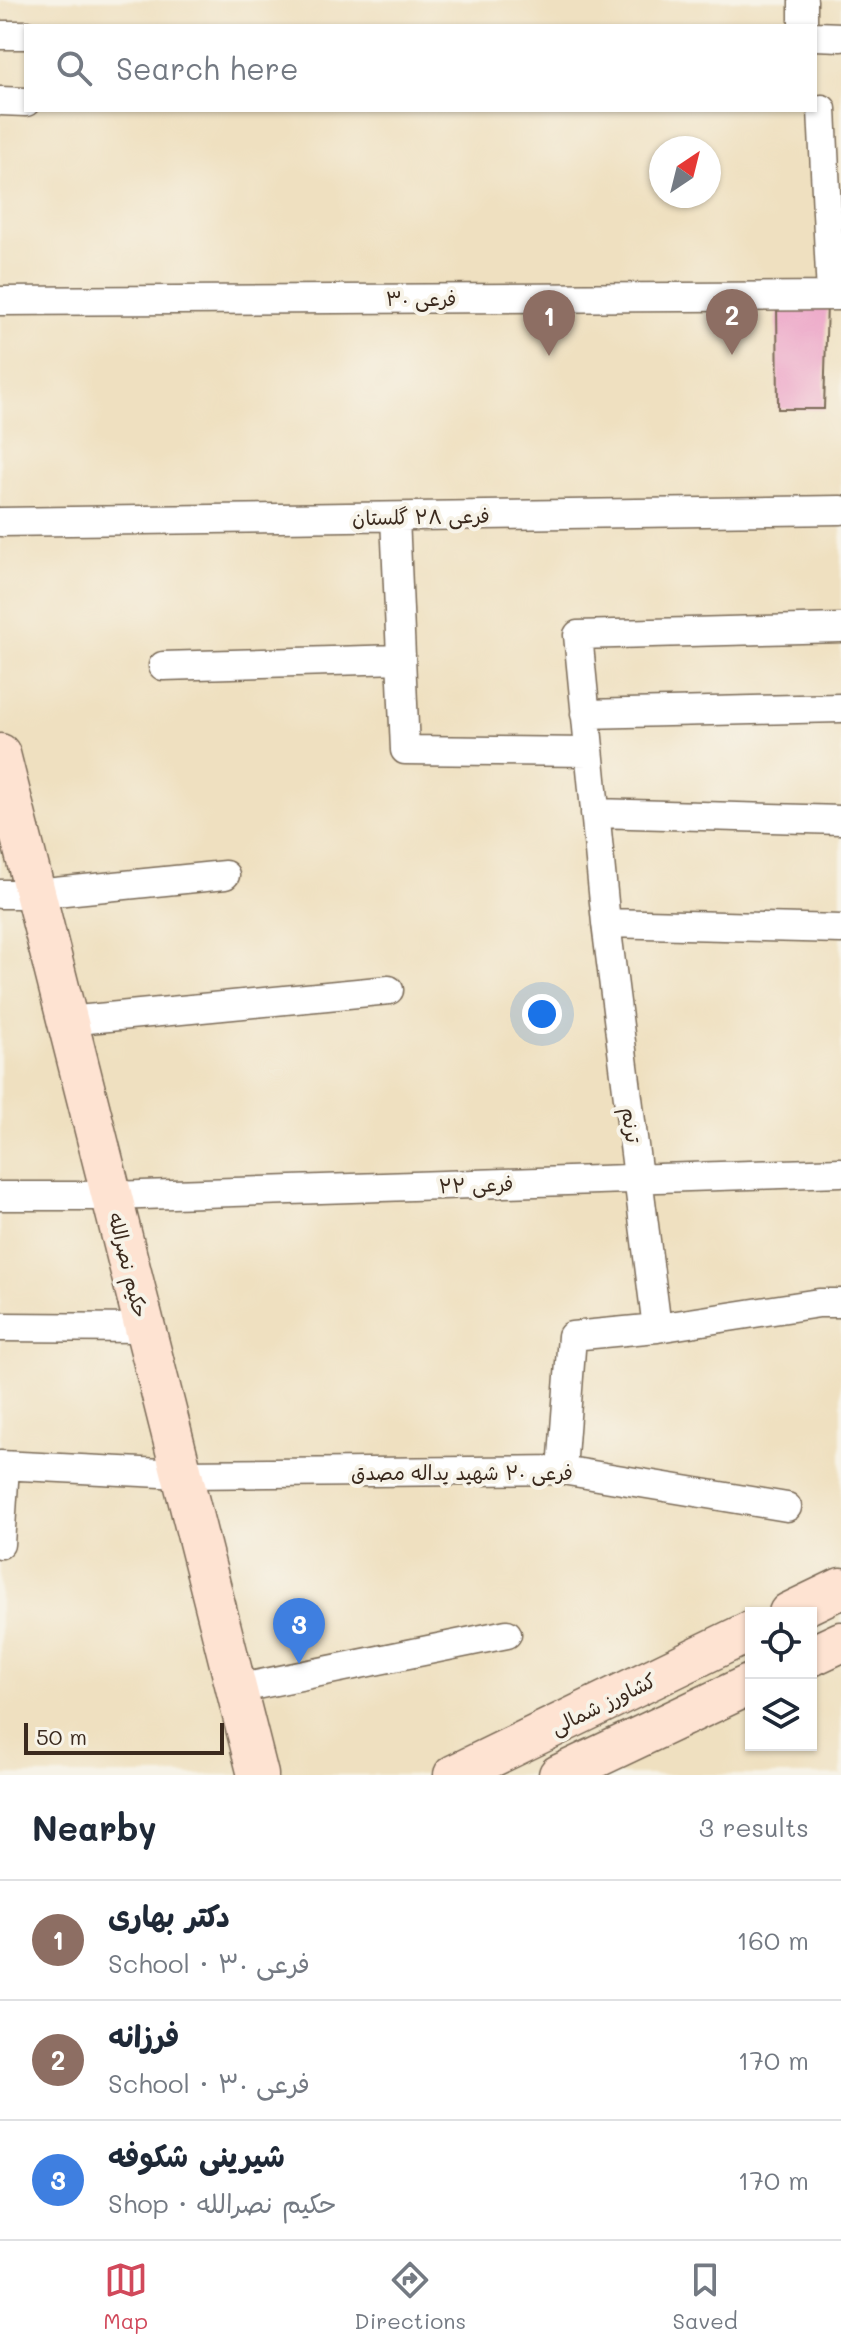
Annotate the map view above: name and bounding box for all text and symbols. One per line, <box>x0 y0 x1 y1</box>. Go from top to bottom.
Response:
search box <box>24 24 817 112</box>
icon: search <box>52 46 96 90</box>
text: Search here <box>116 48 299 88</box>
north arrow <box>649 136 721 208</box>
street label: فرعی ۳۰ <box>386 285 456 312</box>
pin: 2 <box>706 289 758 355</box>
pin: 1 <box>523 290 575 356</box>
street label: فرعی ۲۸ گلستان <box>352 502 490 531</box>
your location <box>522 994 562 1034</box>
street label: ترنم <box>614 1106 647 1145</box>
street label: فرعی ۲۲ <box>438 1170 514 1199</box>
street label: حکیم نصرالله <box>100 1210 155 1321</box>
street label: فرعی ۲۰ شهید یداله مصدق <box>351 1459 573 1486</box>
pin: 3 <box>273 1598 325 1664</box>
map controls <box>745 1607 817 1751</box>
button: locate <box>745 1607 817 1679</box>
street label: کشاورز شمالی <box>546 1666 660 1741</box>
button: layers <box>745 1679 817 1751</box>
scale bar <box>24 1719 224 1755</box>
text: 50 m <box>36 1722 87 1751</box>
text: Nearby <box>32 1805 157 1850</box>
text: 3 results <box>699 1810 809 1844</box>
text: دکتر بهاری <box>108 1895 230 1935</box>
text: 1 <box>52 1923 64 1957</box>
text: 160 m <box>737 1923 809 1957</box>
text: School · فرعی ۳۰ <box>108 1946 310 1980</box>
text: فرزانه <box>108 2015 180 2055</box>
text: 2 <box>51 2043 65 2077</box>
text: 170 m <box>738 2043 809 2077</box>
text: School · فرعی ۳۰ <box>108 2066 310 2100</box>
text: شیرینی شکوفه <box>108 2135 285 2175</box>
text: 3 <box>50 2163 66 2197</box>
text: 170 m <box>738 2163 809 2197</box>
text: Shop · حکیم نصرالله <box>108 2186 337 2220</box>
tab: Map <box>103 2258 148 2335</box>
tab: Directions <box>354 2258 466 2335</box>
tab: Saved <box>673 2258 738 2335</box>

